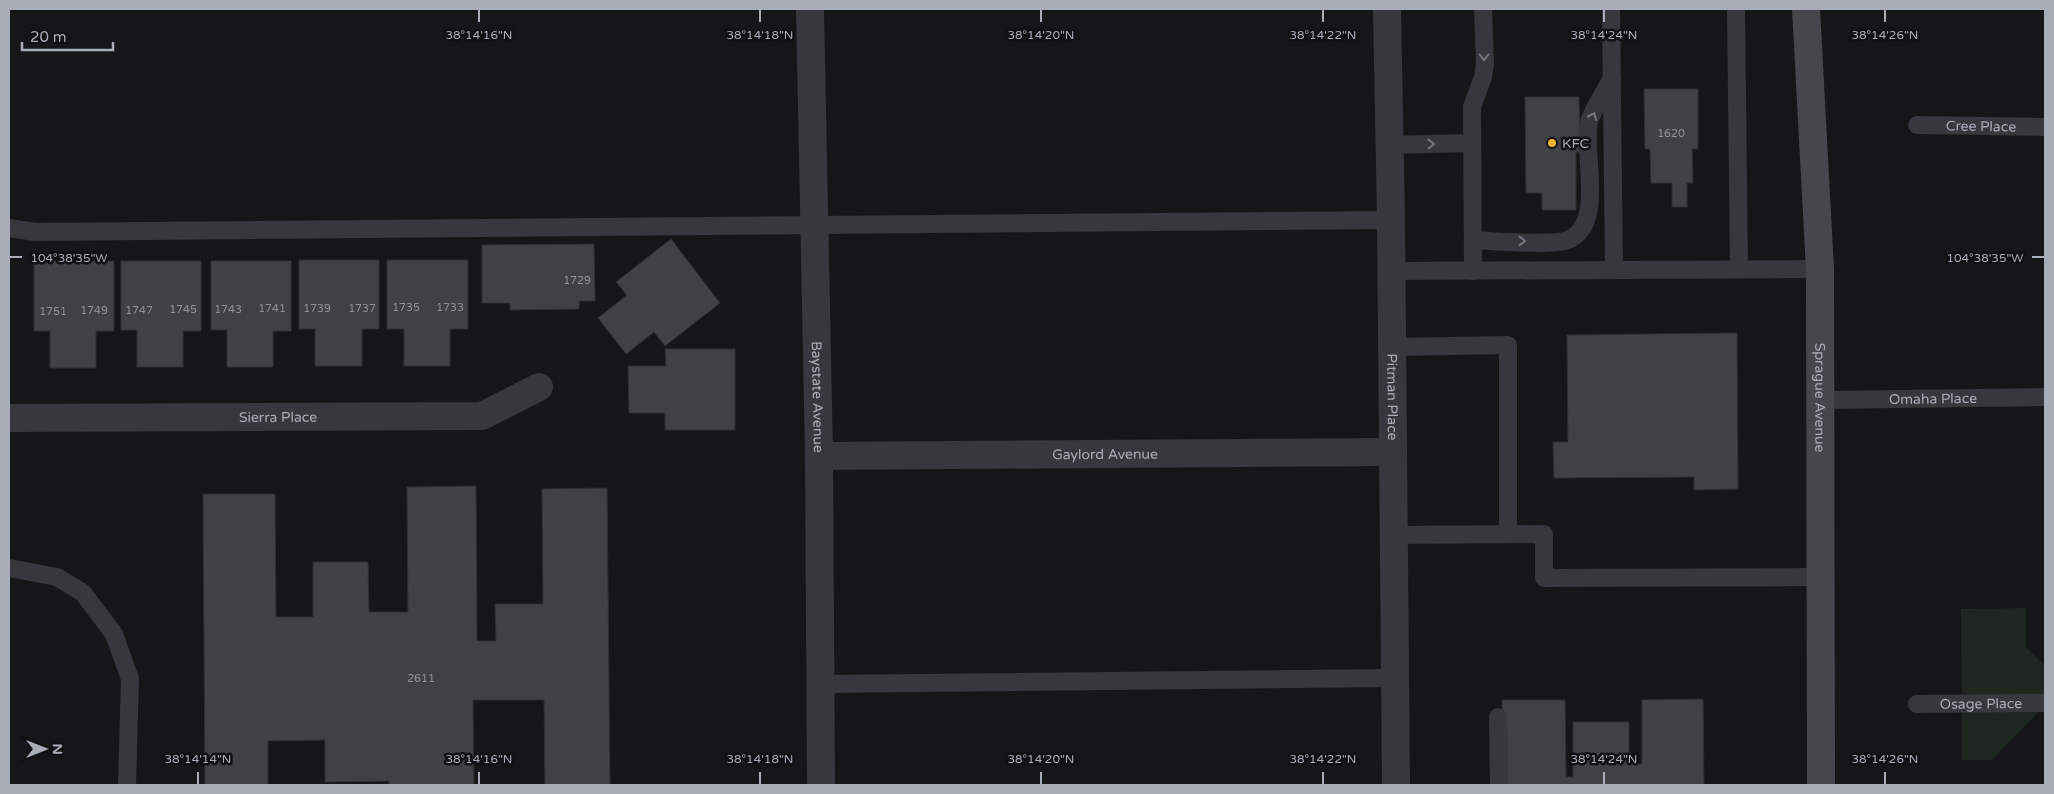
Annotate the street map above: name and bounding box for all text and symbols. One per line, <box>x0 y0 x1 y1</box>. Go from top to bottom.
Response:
scale bar <box>22 20 114 52</box>
text: 20 m <box>30 28 67 46</box>
text: 38°14'16"N <box>446 28 513 42</box>
text: 38°14'18"N <box>727 28 794 42</box>
text: 38°14'20"N <box>1008 28 1075 42</box>
text: 38°14'22"N <box>1290 28 1357 42</box>
text: 38°14'24"N <box>1571 28 1638 42</box>
text: 38°14'26"N <box>1852 28 1919 42</box>
one-way arrow <box>1479 54 1489 62</box>
one-way arrow <box>1586 112 1597 121</box>
street label: Cree Place <box>1946 117 2016 136</box>
house number: 1620 <box>1657 127 1685 140</box>
place label: KFC <box>1562 135 1590 152</box>
marker: KFC <box>1546 137 1558 149</box>
one-way arrow <box>1428 139 1435 149</box>
one-way arrow <box>1518 236 1526 247</box>
text: 104°38'35"W <box>30 251 108 265</box>
text: 104°38'35"W <box>1946 251 2024 265</box>
house number: 1729 <box>563 274 591 287</box>
house number: 1735 <box>392 301 420 314</box>
house number: 1733 <box>436 301 464 314</box>
house number: 1741 <box>258 302 286 315</box>
house number: 1739 <box>303 302 331 315</box>
house number: 1737 <box>348 302 376 315</box>
house number: 1745 <box>169 303 197 316</box>
house number: 1743 <box>214 303 242 316</box>
house number: 1749 <box>80 304 108 317</box>
house number: 1747 <box>125 304 153 317</box>
house number: 1751 <box>39 305 67 318</box>
street label: Baystate Avenue <box>808 341 827 453</box>
street label: Sprague Avenue <box>1811 343 1828 453</box>
street label: Pitman Place <box>1383 353 1401 441</box>
street label: Omaha Place <box>1889 390 1977 408</box>
street label: Sierra Place <box>239 409 317 426</box>
street label: Gaylord Avenue <box>1052 446 1158 463</box>
house number: 2611 <box>407 672 435 685</box>
street label: Osage Place <box>1940 695 2022 713</box>
north arrow <box>20 724 70 774</box>
text: N <box>49 743 66 755</box>
text: 38°14'14"N <box>165 752 232 766</box>
text: 38°14'16"N <box>446 752 513 766</box>
text: 38°14'18"N <box>727 752 794 766</box>
text: 38°14'20"N <box>1008 752 1075 766</box>
text: 38°14'22"N <box>1290 752 1357 766</box>
text: 38°14'24"N <box>1571 752 1638 766</box>
text: 38°14'26"N <box>1852 752 1919 766</box>

